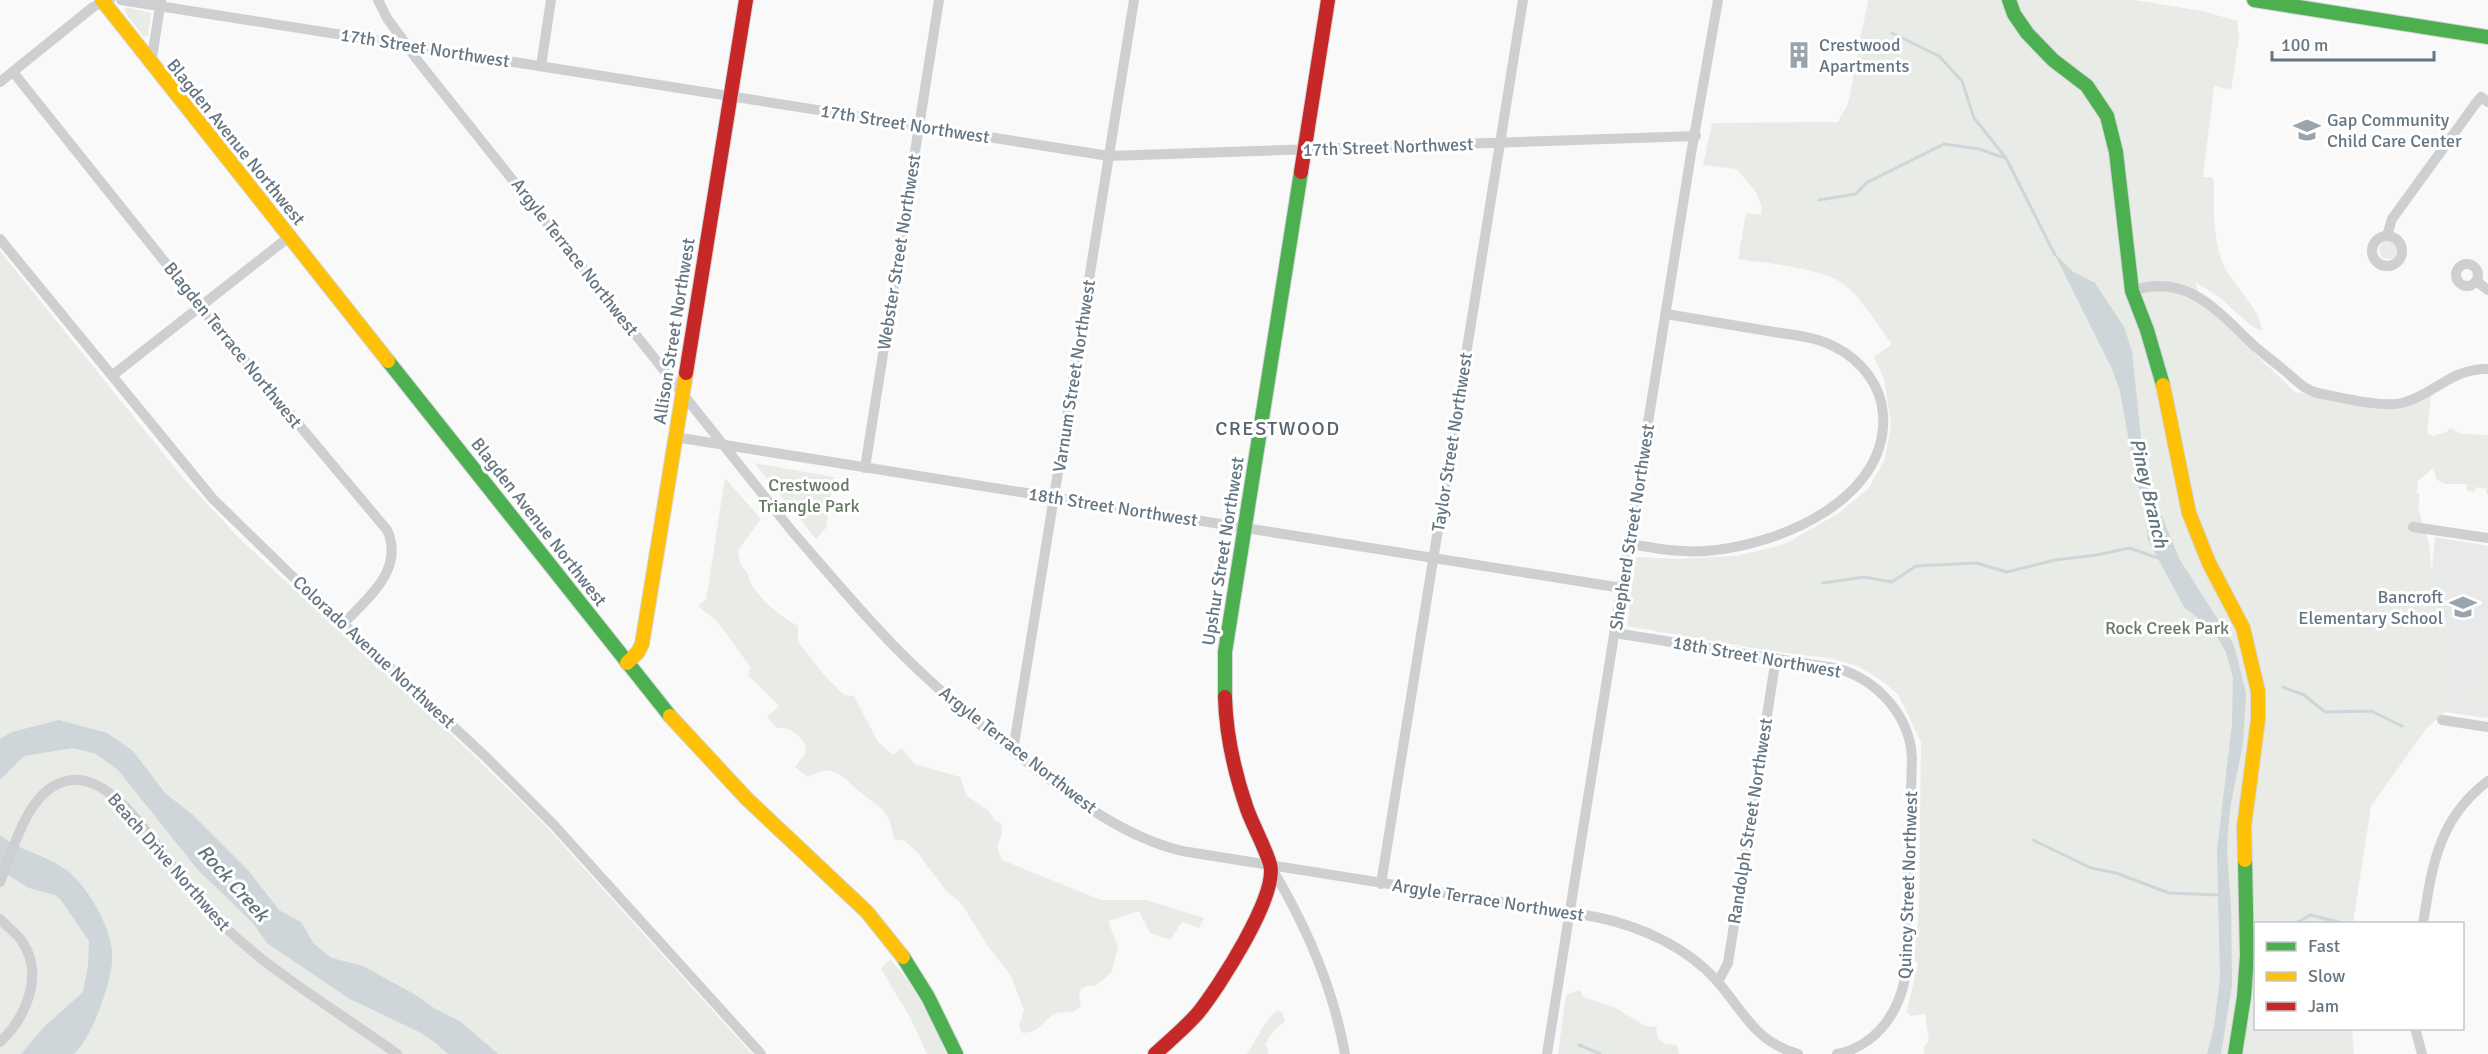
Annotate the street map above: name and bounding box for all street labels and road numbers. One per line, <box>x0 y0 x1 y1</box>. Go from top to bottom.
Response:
street label: 17th Street Northwest <box>339 24 511 72</box>
street label: Blagden Avenue Northwest <box>162 54 310 230</box>
street label: 17th Street Northwest <box>819 100 991 148</box>
street label: 17th Street Northwest <box>1302 133 1474 161</box>
street label: Webster Street Northwest <box>873 153 925 351</box>
street label: Argyle Terrace Northwest <box>507 174 643 340</box>
street label: Allison Street Northwest <box>648 236 700 426</box>
street label: Blagden Terrace Northwest <box>159 258 307 432</box>
street label: Varnum Street Northwest <box>1048 278 1100 474</box>
street label: Taylor Street Northwest <box>1427 351 1477 533</box>
street label: Shepherd Street Northwest <box>1605 422 1659 632</box>
street label: Blagden Avenue Northwest <box>466 433 612 611</box>
street label: Upshur Street Northwest <box>1197 455 1249 647</box>
street label: 18th Street Northwest <box>1027 483 1199 531</box>
street label: Colorado Avenue Northwest <box>288 571 460 733</box>
street label: 18th Street Northwest <box>1671 631 1843 683</box>
street label: Argyle Terrace Northwest <box>935 682 1101 818</box>
street label: Randolph Street Northwest <box>1723 716 1777 926</box>
street label: Beach Drive Northwest <box>103 788 235 936</box>
street label: Quincy Street Northwest <box>1894 791 1922 979</box>
street label: Argyle Terrace Northwest <box>1391 874 1585 926</box>

